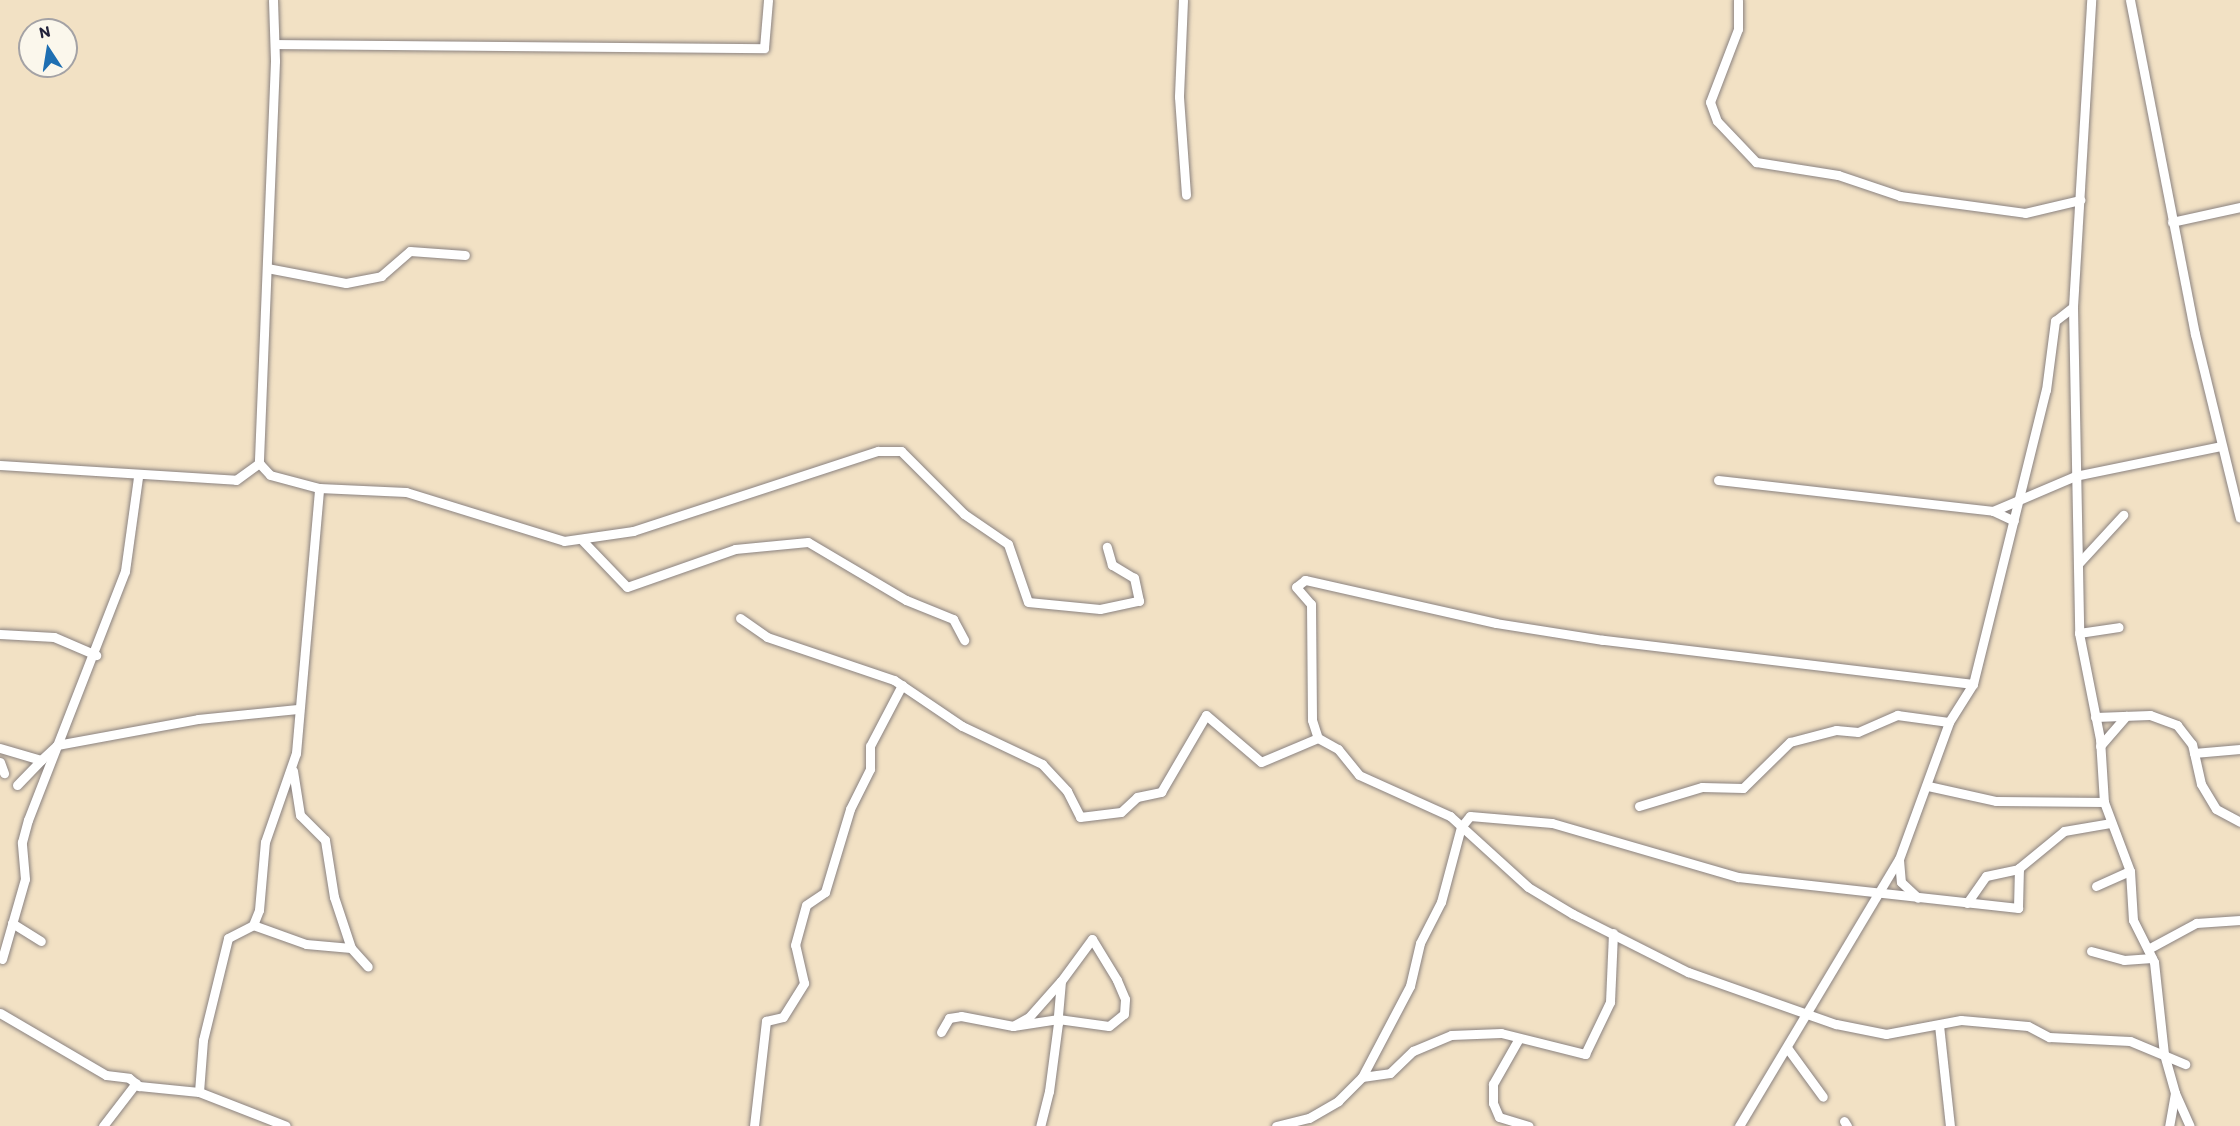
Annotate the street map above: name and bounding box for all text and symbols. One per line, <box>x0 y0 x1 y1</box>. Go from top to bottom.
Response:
north arrow <box>18 18 78 78</box>
text: N <box>37 21 52 42</box>

